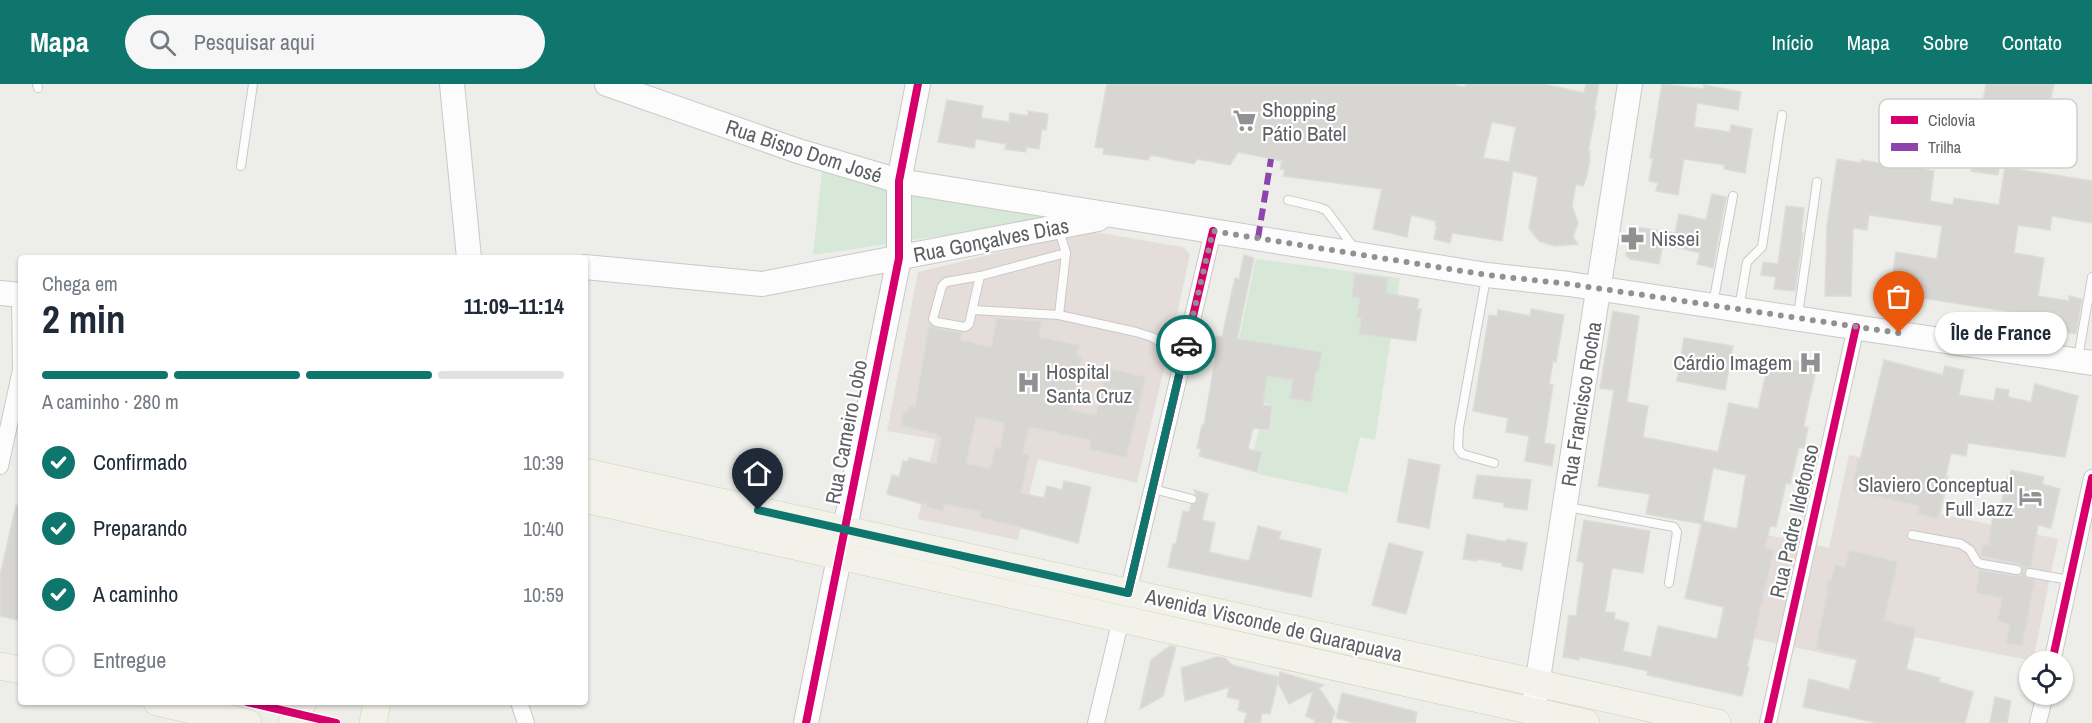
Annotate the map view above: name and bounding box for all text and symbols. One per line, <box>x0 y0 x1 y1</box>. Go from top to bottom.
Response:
search box <box>125 15 545 69</box>
text: Mapa <box>30 23 89 61</box>
icon: search <box>146 26 179 59</box>
text: Pesquisar aqui <box>194 27 315 57</box>
text: Início <box>1772 28 1814 57</box>
text: Mapa <box>1847 28 1890 57</box>
text: Sobre <box>1923 28 1969 57</box>
text: Contato <box>2002 28 2062 57</box>
place label: Shopping Pátio Batel <box>1262 95 1346 148</box>
legend <box>1879 99 2077 168</box>
supermarket icon: Shopping Pátio Batel <box>1231 108 1257 134</box>
text: Ciclovia <box>1928 109 1976 131</box>
street label: Rua Bispo Dom José <box>722 112 886 190</box>
text: Trilha <box>1928 136 1962 158</box>
street label: Rua Gonçalves Dias <box>911 211 1071 269</box>
place label: Nissei <box>1651 224 1700 253</box>
pharmacy icon: Nissei <box>1620 225 1646 251</box>
text: Chega em <box>42 270 118 297</box>
pin <box>1873 271 1924 333</box>
icon: bag <box>1882 280 1915 313</box>
text: 11:09–11:14 <box>464 291 564 321</box>
text: 2 min <box>42 293 126 345</box>
callout: Île de France <box>1935 312 2067 354</box>
courier <box>1156 315 1216 375</box>
street label: Rua Francisco Rocha <box>1554 319 1608 489</box>
text: Île de France <box>1951 319 2051 346</box>
icon: car <box>1170 329 1203 362</box>
place label: Cárdio Imagem <box>1673 348 1792 377</box>
hospital icon: Cárdio Imagem <box>1797 349 1823 375</box>
street label: Rua Carneiro Lobo <box>818 357 874 507</box>
place label: Hospital Santa Cruz <box>1046 357 1133 410</box>
hospital icon: Hospital Santa Cruz <box>1015 370 1041 396</box>
text: A caminho · 280 m <box>42 388 179 415</box>
street label: Rua Padre Ildefonso <box>1762 441 1826 601</box>
icon: check <box>42 446 75 479</box>
text: Confirmado <box>93 447 187 477</box>
pin <box>732 448 783 510</box>
text: 10:39 <box>523 449 564 476</box>
icon: home <box>741 457 774 490</box>
place label: Slaviero Conceptual Full Jazz <box>1858 470 2013 523</box>
hotel icon: Slaviero Conceptual Full Jazz <box>2018 483 2044 509</box>
icon: check <box>42 512 75 545</box>
text: Preparando <box>93 513 187 543</box>
text: 10:40 <box>523 515 564 542</box>
icon: check <box>42 578 75 611</box>
text: A caminho <box>93 579 178 609</box>
text: 10:59 <box>523 581 564 608</box>
street label: Avenida Visconde de Guarapuava <box>1142 581 1406 669</box>
text: Entregue <box>93 645 166 675</box>
map controls <box>2019 651 2073 705</box>
button: locate <box>2019 651 2073 705</box>

